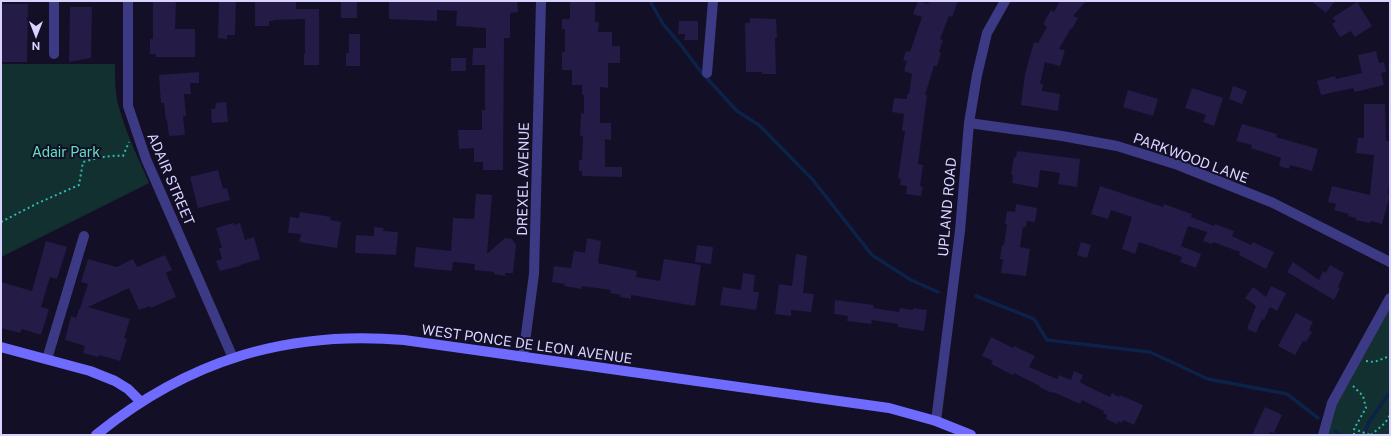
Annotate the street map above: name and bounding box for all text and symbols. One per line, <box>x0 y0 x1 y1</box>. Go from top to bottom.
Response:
north arrow <box>16 16 56 56</box>
text: N <box>32 40 40 52</box>
street label: DREXEL AVENUE <box>514 122 532 236</box>
street label: ADAIR STREET <box>144 130 198 228</box>
street label: PARKWOOD LANE <box>1131 130 1251 186</box>
park label: Adair Park <box>32 144 100 160</box>
street label: UPLAND ROAD <box>935 157 959 257</box>
street label: WEST PONCE DE LEON AVENUE <box>421 321 633 367</box>

